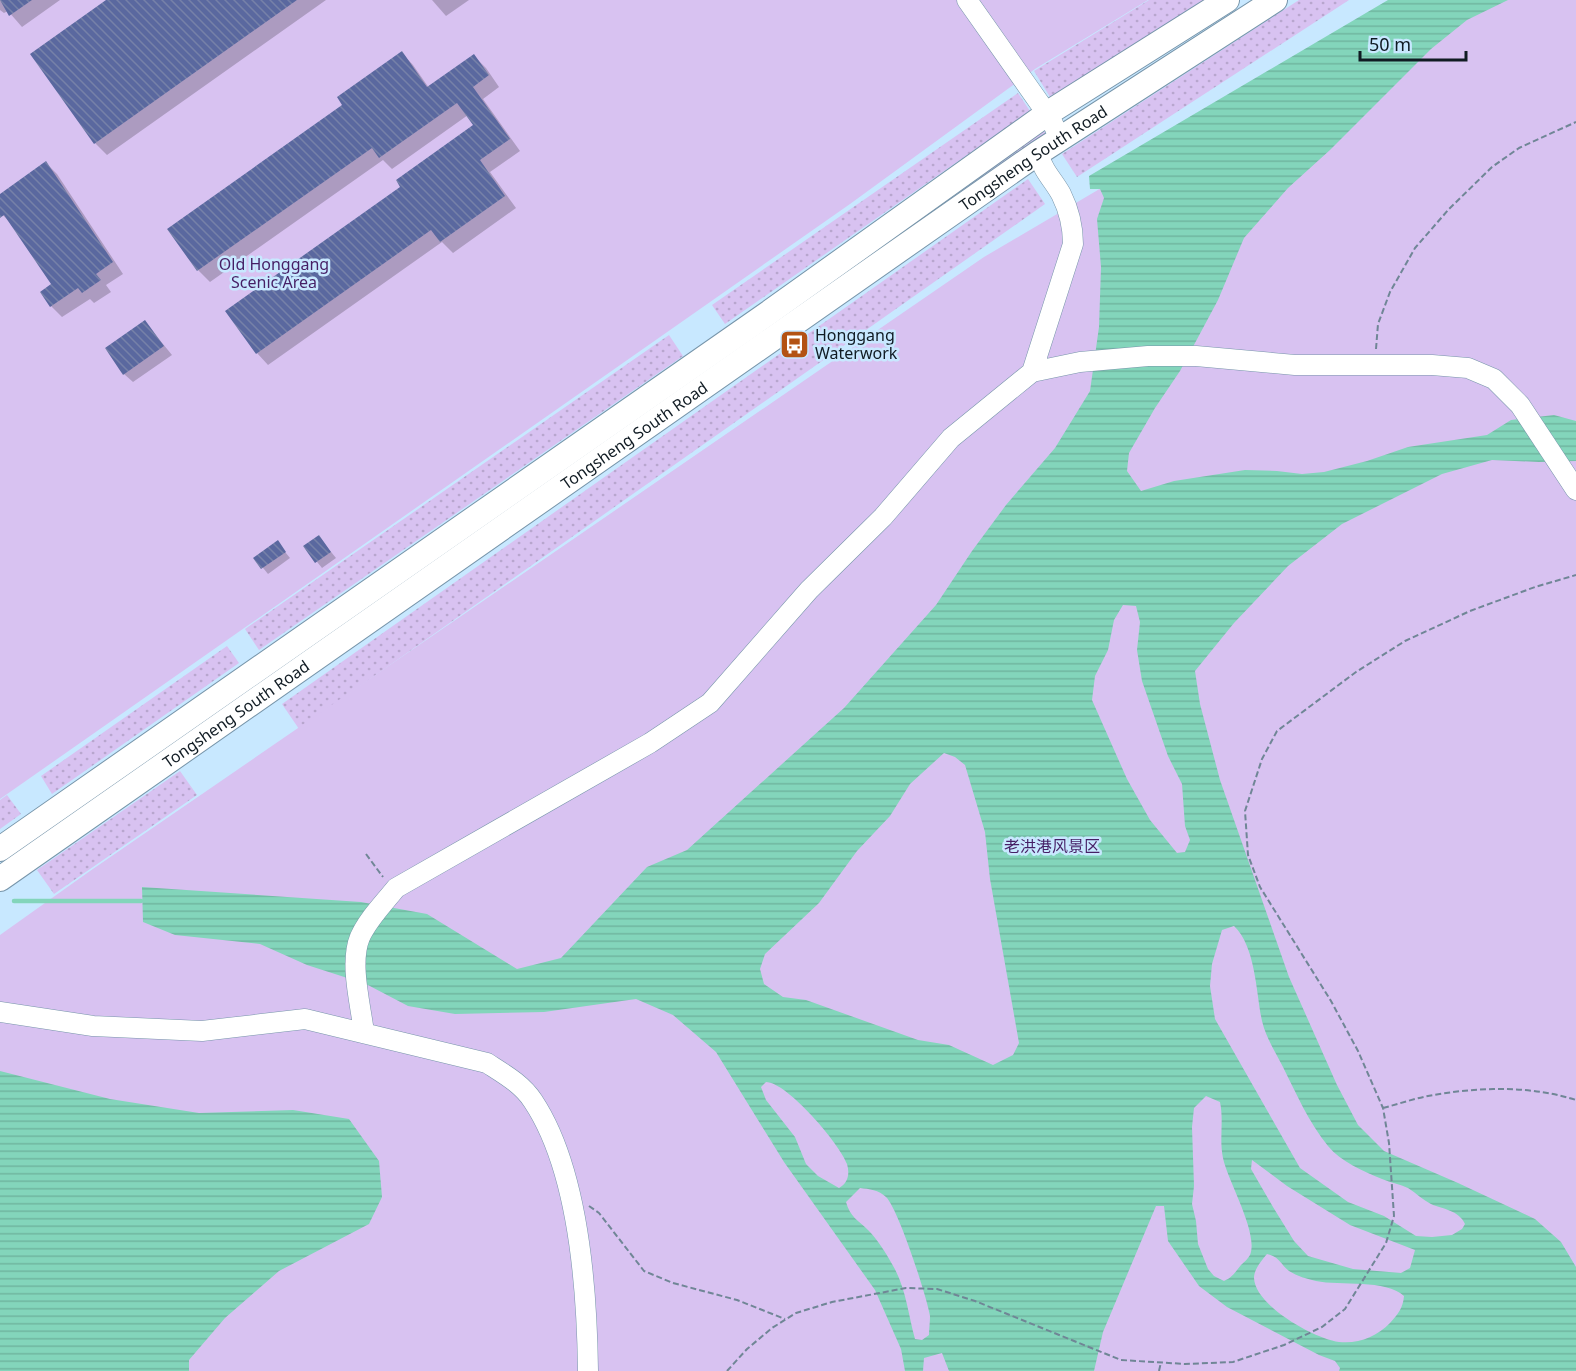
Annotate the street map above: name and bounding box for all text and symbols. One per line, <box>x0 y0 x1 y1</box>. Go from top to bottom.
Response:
scale bar <box>1360 24 1466 62</box>
text: 50 m <box>1369 32 1411 56</box>
street label: Tongsheng South Road <box>955 100 1112 216</box>
park label: Old Honggang Scenic Area <box>219 253 329 293</box>
place label: Honggang Waterwork <box>815 324 898 364</box>
bus stop icon: Honggang Waterwork <box>778 328 810 360</box>
street label: Tongsheng South Road <box>557 376 712 494</box>
street label: Tongsheng South Road <box>158 655 314 773</box>
park label: 老洪港风景区 <box>1004 835 1100 857</box>

